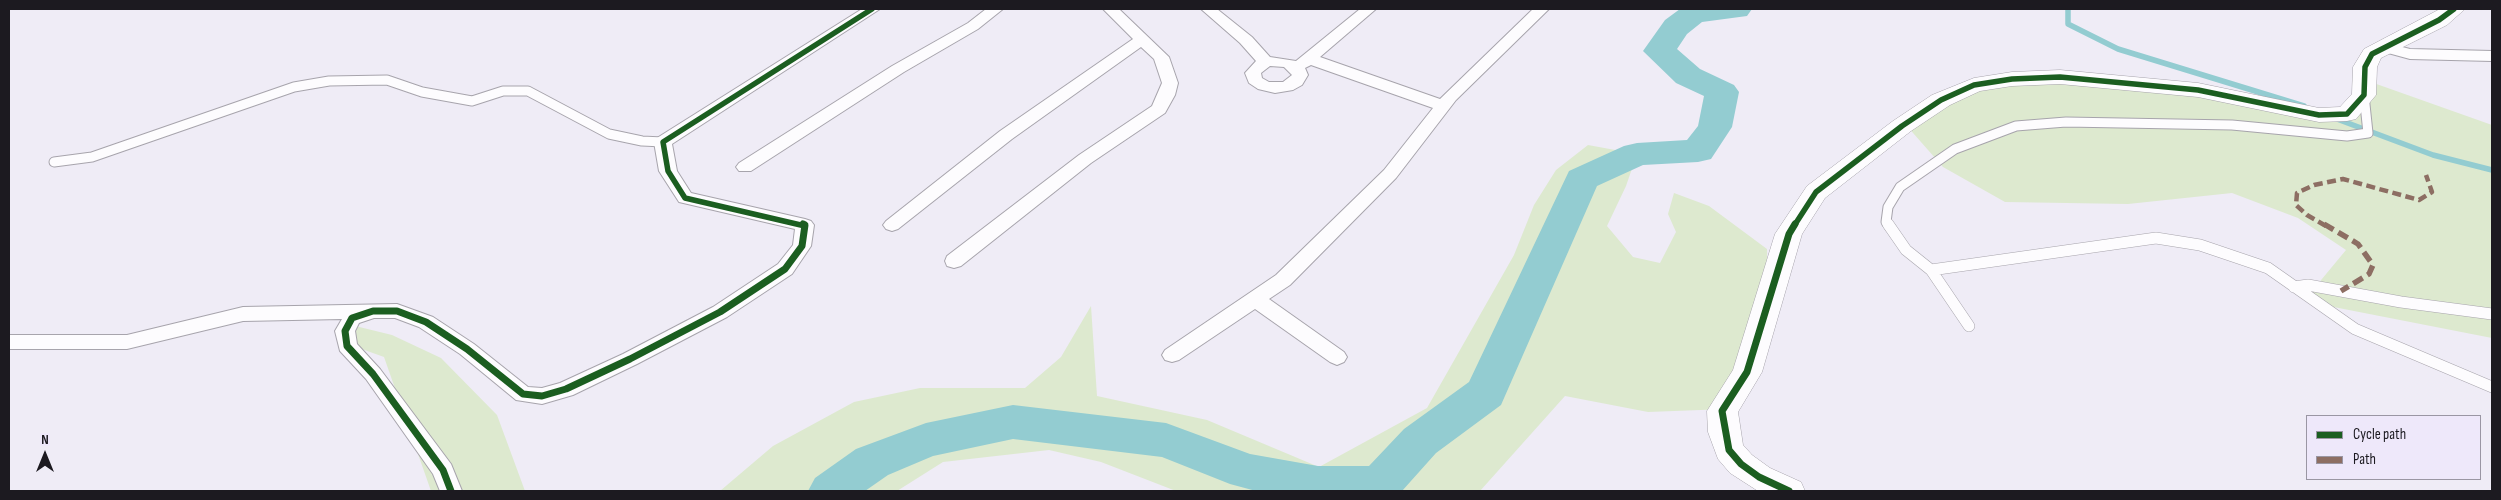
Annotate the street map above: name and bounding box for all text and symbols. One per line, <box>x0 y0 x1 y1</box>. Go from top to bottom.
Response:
legend <box>2306 415 2481 480</box>
text: Cycle path <box>2353 425 2406 444</box>
north arrow <box>20 430 70 480</box>
text: N <box>41 431 49 448</box>
text: Path <box>2353 450 2376 469</box>

